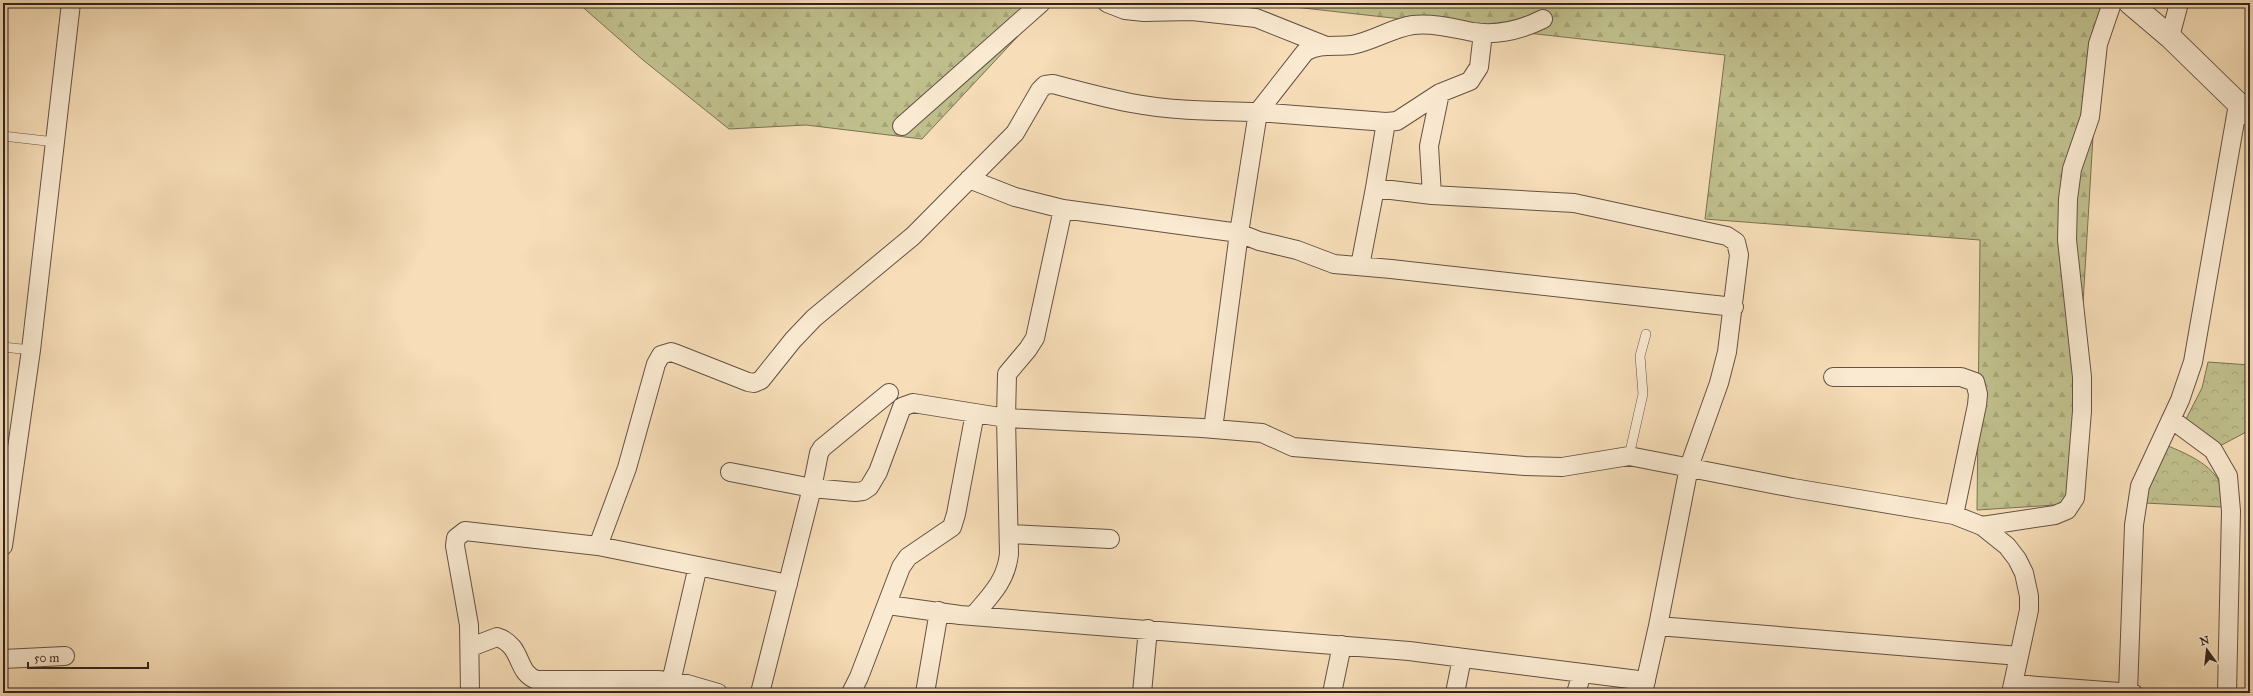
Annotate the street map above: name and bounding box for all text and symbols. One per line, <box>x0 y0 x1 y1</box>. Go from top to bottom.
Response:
north arrow <box>2187 630 2227 670</box>
text: N <box>2198 633 2211 648</box>
scale bar <box>28 644 148 670</box>
text: 50 m <box>34 651 59 665</box>

